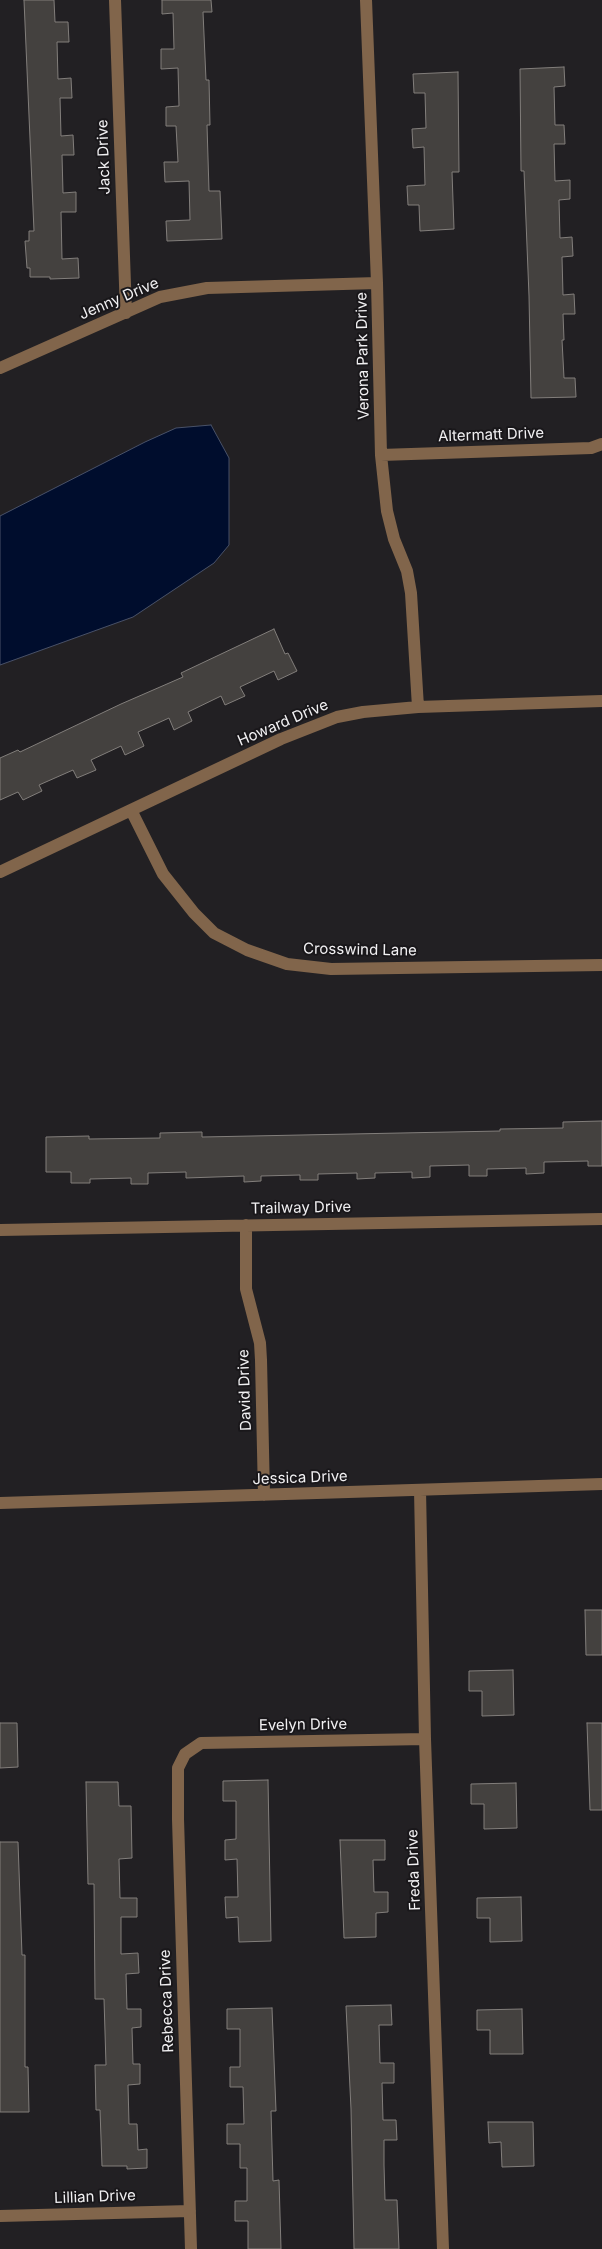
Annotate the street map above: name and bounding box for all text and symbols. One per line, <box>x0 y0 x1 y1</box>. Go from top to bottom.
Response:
street label: Jack Drive <box>94 119 114 195</box>
street label: Jenny Drive <box>77 274 161 324</box>
street label: Verona Park Drive <box>353 292 373 420</box>
street label: Altermatt Drive <box>438 424 544 446</box>
street label: Howard Drive <box>235 696 331 750</box>
street label: Crosswind Lane <box>303 940 417 960</box>
street label: Trailway Drive <box>251 1198 351 1218</box>
street label: David Drive <box>235 1349 255 1431</box>
street label: Jessica Drive <box>252 1467 348 1489</box>
street label: Evelyn Drive <box>259 1715 347 1735</box>
street label: Freda Drive <box>404 1829 424 1911</box>
street label: Rebecca Drive <box>156 1949 178 2053</box>
street label: Lillian Drive <box>54 2187 136 2207</box>

